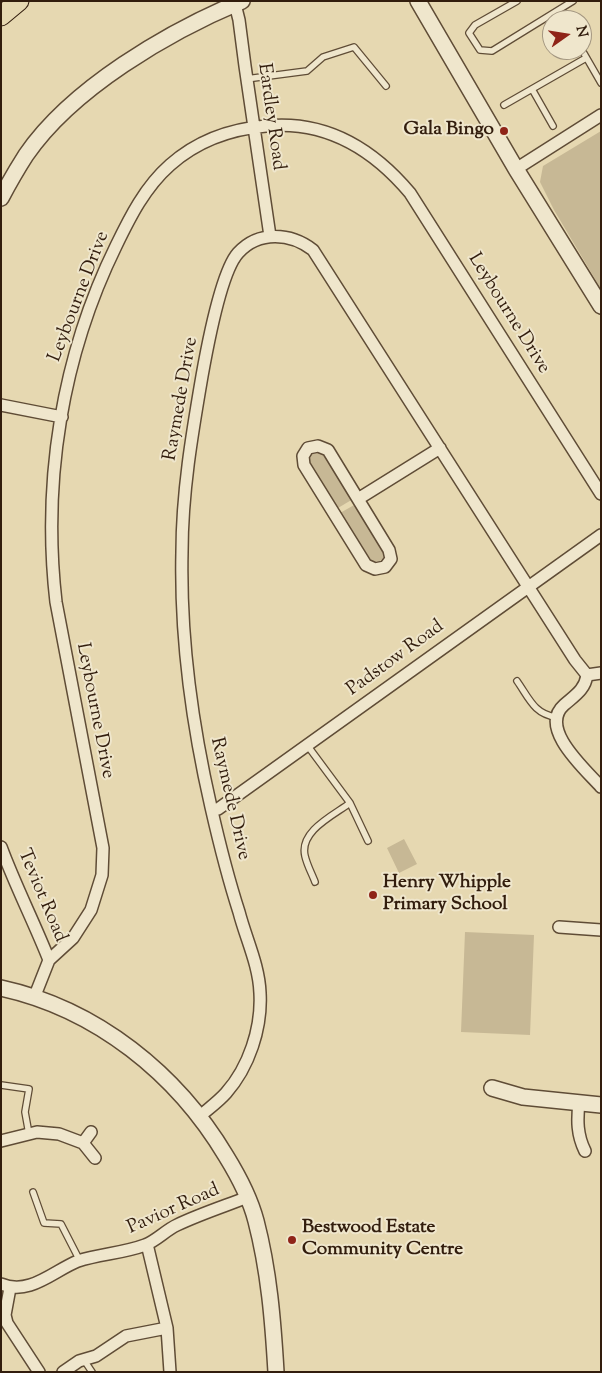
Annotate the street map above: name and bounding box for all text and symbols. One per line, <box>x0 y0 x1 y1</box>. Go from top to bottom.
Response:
north arrow <box>542 10 592 60</box>
text: N <box>570 24 592 40</box>
street label: Eardley Road <box>251 62 289 172</box>
place label: Gala Bingo <box>404 120 494 142</box>
marker: Gala Bingo <box>498 125 510 137</box>
street label: Leybourne Drive <box>45 229 115 365</box>
street label: Leybourne Drive <box>462 250 554 378</box>
street label: Raymede Drive <box>160 335 204 463</box>
street label: Padstow Road <box>343 616 449 702</box>
street label: Leybourne Drive <box>70 641 118 781</box>
street label: Raymede Drive <box>204 735 254 863</box>
street label: Teviot Road <box>11 846 71 946</box>
place label: Henry Whipple Primary School <box>383 873 511 917</box>
marker: Henry Whipple Primary School <box>367 889 379 901</box>
street label: Pavior Road <box>124 1180 224 1240</box>
place label: Bestwood Estate Community Centre <box>302 1218 463 1262</box>
marker: Bestwood Estate Community Centre <box>286 1234 298 1246</box>

